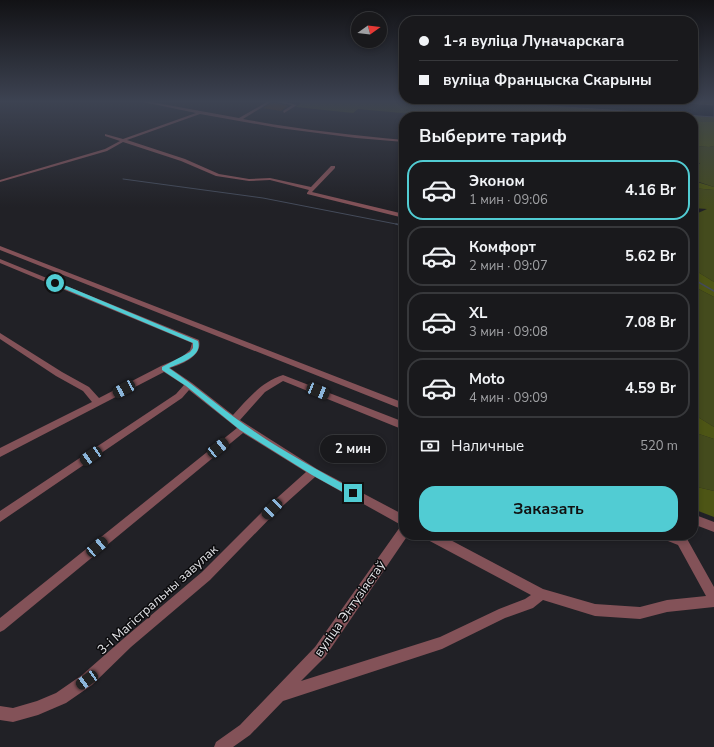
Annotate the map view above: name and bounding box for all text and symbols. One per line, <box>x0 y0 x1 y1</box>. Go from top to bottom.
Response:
north arrow <box>351 12 387 48</box>
map controls <box>351 12 387 48</box>
text: 1-я вуліца Луначарскага <box>443 31 624 51</box>
text: вуліца Францыска Скарыны <box>443 70 652 90</box>
text: Выберите тариф <box>419 124 567 148</box>
text: Эконом <box>469 171 525 191</box>
icon: car <box>421 172 457 208</box>
text: 4.16 Br <box>625 180 676 200</box>
text: 1 мин · 09:06 <box>469 191 548 209</box>
text: Комфорт <box>469 237 536 257</box>
icon: car <box>421 238 457 274</box>
text: 5.62 Br <box>625 246 676 266</box>
text: 2 мин · 09:07 <box>469 257 548 275</box>
route start <box>46 274 64 292</box>
text: XL <box>469 303 488 323</box>
icon: car <box>421 304 457 340</box>
text: 7.08 Br <box>625 312 676 332</box>
text: 3 мин · 09:08 <box>469 323 548 341</box>
text: Moto <box>469 369 505 389</box>
icon: car <box>421 370 457 406</box>
car <box>111 378 137 400</box>
text: 4.59 Br <box>625 378 676 398</box>
car <box>305 381 331 401</box>
text: 4 мин · 09:09 <box>469 389 548 407</box>
callout: 2 мин <box>320 435 386 463</box>
icon: cash <box>419 435 441 457</box>
car <box>205 436 231 460</box>
text: Наличные <box>451 436 524 456</box>
text: 520 m <box>640 437 678 455</box>
text: 2 мин <box>335 440 371 458</box>
car <box>78 444 104 468</box>
route end <box>344 484 362 502</box>
button: Заказать <box>419 486 678 532</box>
car <box>259 496 285 522</box>
car <box>84 535 110 559</box>
street label: 3-і Магістральны завулак <box>93 541 222 659</box>
street label: вуліца Энтузіястаў <box>310 557 390 660</box>
car <box>74 668 100 692</box>

